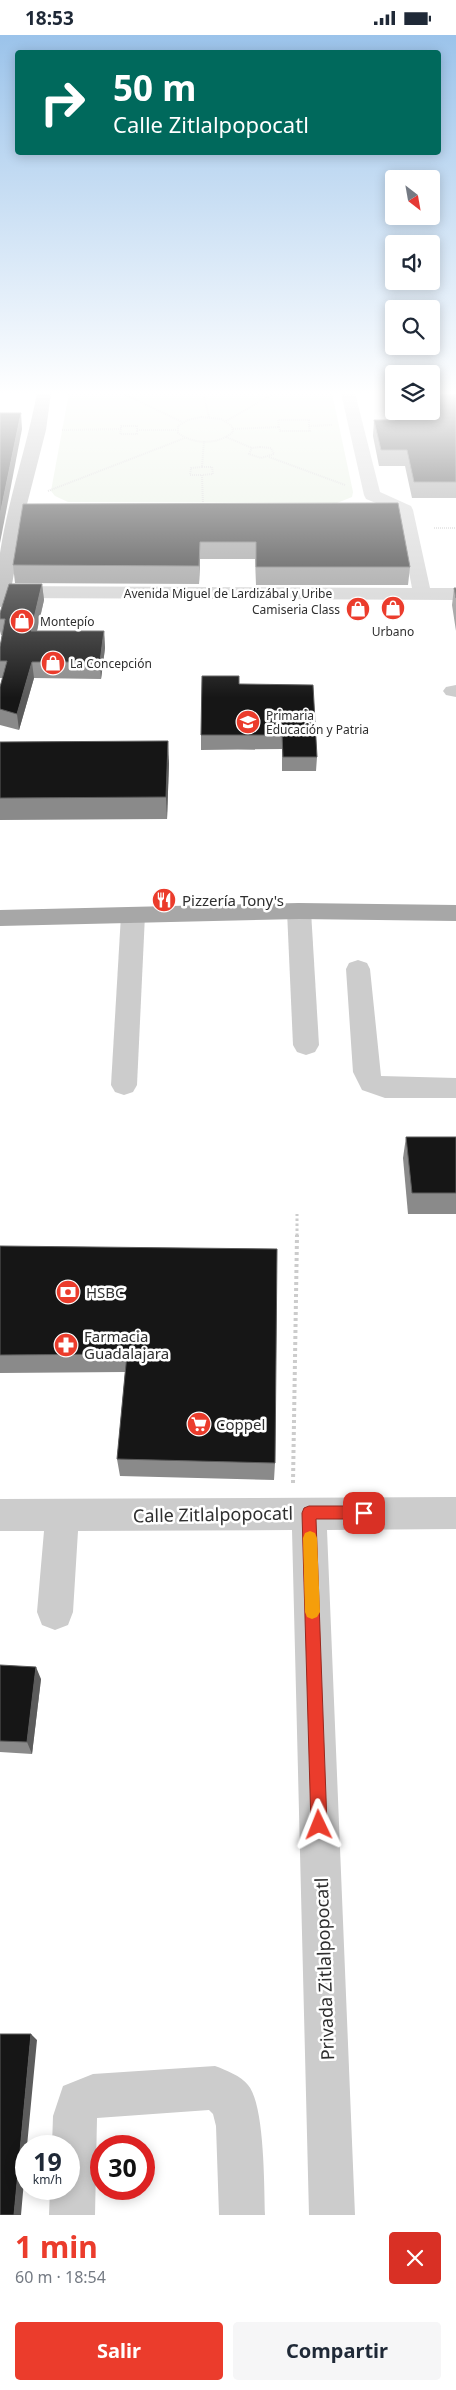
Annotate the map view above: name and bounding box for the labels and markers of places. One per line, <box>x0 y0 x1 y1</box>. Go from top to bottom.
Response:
shop icon: Urbano <box>380 595 406 621</box>
shop icon: Camiseria Class <box>345 596 371 622</box>
place label: Camiseria Class <box>252 601 340 618</box>
shop icon: Montepío <box>9 608 35 634</box>
place label: Montepío <box>40 613 94 630</box>
place label: Urbano <box>372 623 414 640</box>
shop icon: La Concepción <box>40 650 66 676</box>
place label: La Concepción <box>70 655 152 672</box>
place label: Primaria Educación y Patria <box>266 707 369 738</box>
school or university icon: Primaria Educación y Patria <box>235 709 261 735</box>
restaurant icon: Pizzería Tony's <box>151 887 177 913</box>
place label: Pizzería Tony's <box>182 890 284 910</box>
bank icon: HSBC <box>55 1279 81 1305</box>
place label: HSBC <box>86 1282 125 1302</box>
place label: Farmacia Guadalajara <box>84 1326 169 1363</box>
pharmacy icon: Farmacia Guadalajara <box>53 1332 79 1358</box>
supermarket icon: Coppel <box>186 1411 212 1437</box>
place label: Coppel <box>216 1414 265 1434</box>
pin <box>343 1492 385 1534</box>

